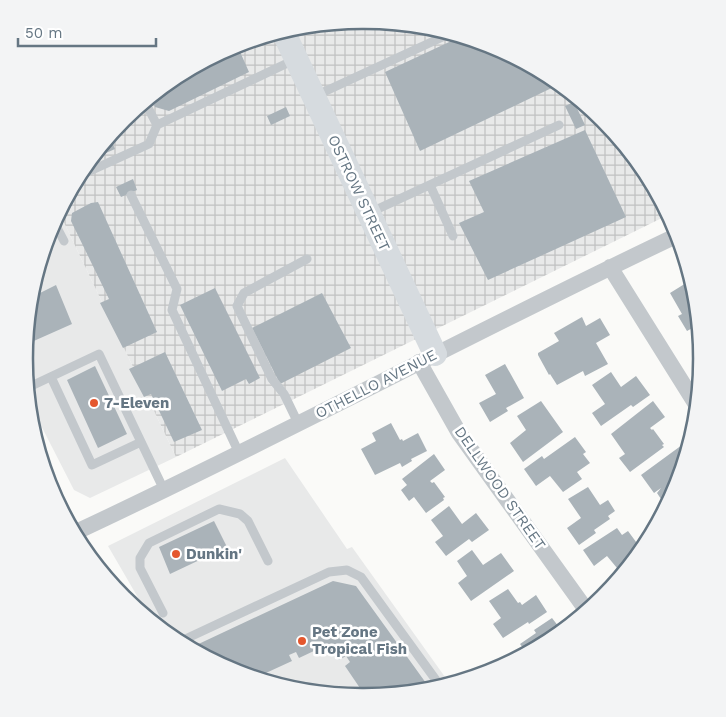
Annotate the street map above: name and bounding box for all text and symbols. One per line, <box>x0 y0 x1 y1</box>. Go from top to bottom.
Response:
scale bar <box>18 15 155 47</box>
text: 50 m <box>25 24 62 42</box>
street label: OSTROW STREET <box>324 132 394 254</box>
street label: OTHELLO AVENUE <box>313 346 439 422</box>
place label: 7-Eleven <box>104 394 169 412</box>
marker: 7-Eleven <box>88 397 100 409</box>
street label: DELLWOOD STREET <box>451 423 549 553</box>
place label: Dunkin' <box>186 545 242 563</box>
marker: Dunkin' <box>170 548 182 560</box>
place label: Pet Zone Tropical Fish <box>312 623 407 658</box>
marker: Pet Zone Tropical Fish <box>296 635 308 647</box>

